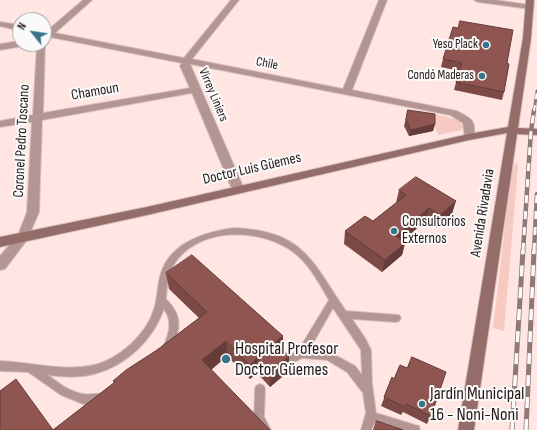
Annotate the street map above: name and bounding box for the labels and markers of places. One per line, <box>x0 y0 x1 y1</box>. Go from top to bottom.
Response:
place label: Yeso Plack <box>433 37 478 53</box>
marker: Yeso Plack <box>481 40 491 50</box>
place label: Condó Maderas <box>407 68 474 84</box>
marker: Condó Maderas <box>477 71 487 81</box>
place label: Consultorios Externos <box>402 213 466 248</box>
marker: Consultorios Externos <box>389 226 399 236</box>
place label: Hospital Profesor Doctor Güemes <box>235 338 338 380</box>
marker: Hospital Profesor Doctor Güemes <box>220 353 232 365</box>
place label: Jardín Municipal 16 - Noni-Noni <box>430 383 524 426</box>
marker: Jardín Municipal 16 - Noni-Noni <box>417 399 427 409</box>

